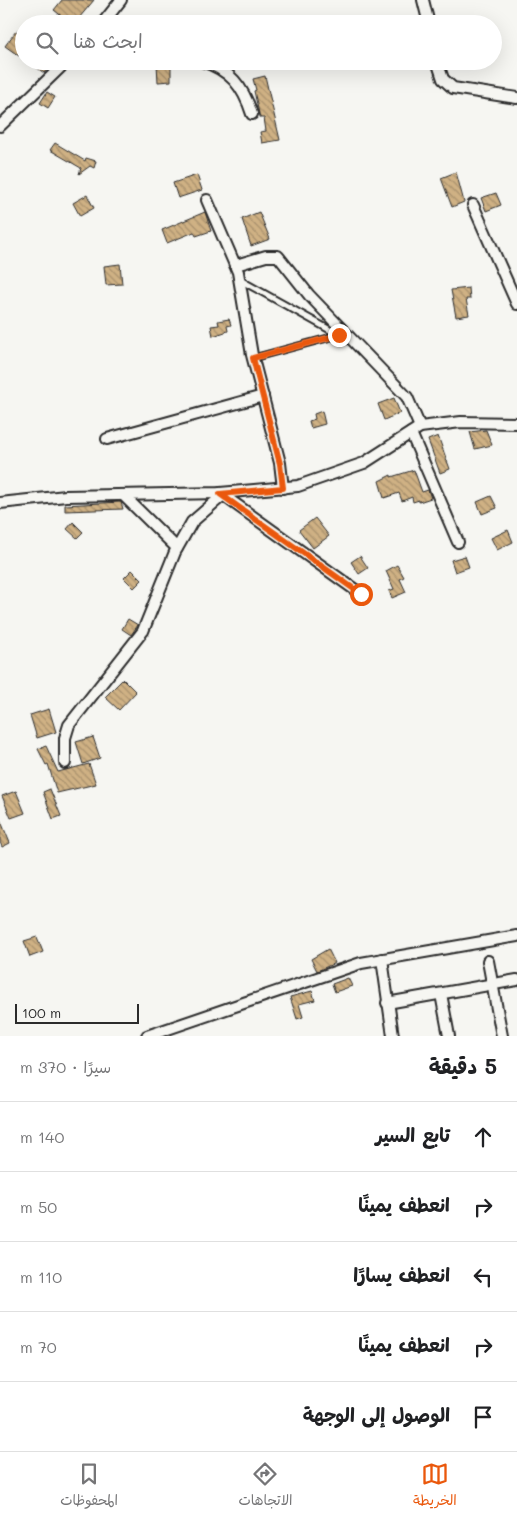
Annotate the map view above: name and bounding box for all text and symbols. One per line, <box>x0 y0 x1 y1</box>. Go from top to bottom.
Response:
search box <box>15 15 502 70</box>
text: ابحث هنا <box>73 28 143 53</box>
icon: search <box>33 29 61 57</box>
route end <box>328 324 351 347</box>
route start <box>350 583 373 606</box>
scale bar <box>15 1001 139 1024</box>
text: 100 m <box>22 1003 61 1022</box>
text: 5 دقيقة <box>429 1052 497 1079</box>
text: سيرًا · 370 m <box>20 1056 111 1077</box>
text: تابع السير <box>375 1122 450 1147</box>
icon: ahead <box>469 1123 497 1151</box>
text: 140 m <box>20 1126 64 1147</box>
text: انعطف يمينًا <box>358 1192 450 1217</box>
icon: right <box>469 1193 497 1221</box>
text: 50 m <box>20 1196 57 1217</box>
text: انعطف يسارًا <box>353 1262 450 1287</box>
icon: left <box>469 1263 497 1291</box>
text: 110 m <box>20 1266 62 1287</box>
text: انعطف يمينًا <box>358 1332 450 1357</box>
icon: right <box>469 1333 497 1361</box>
text: 70 m <box>20 1336 57 1357</box>
text: الوصول إلى الوجهة <box>303 1402 450 1427</box>
icon: arrive <box>469 1403 497 1431</box>
tab: المحفوظات <box>60 1460 118 1513</box>
tab: الاتجاهات <box>238 1460 293 1513</box>
tab: الخريطة <box>413 1460 457 1513</box>

